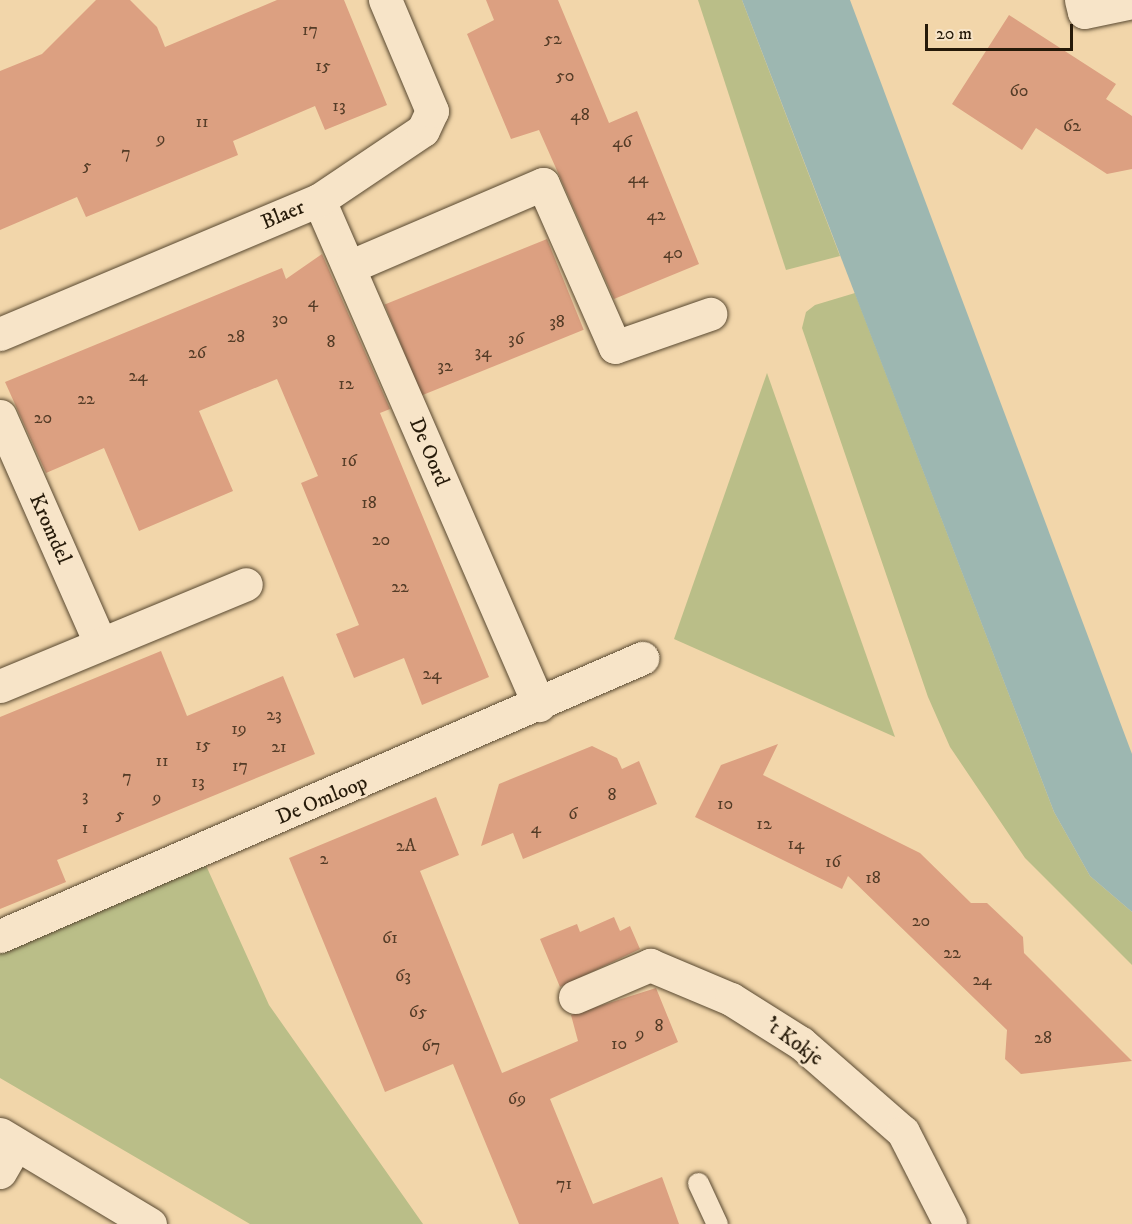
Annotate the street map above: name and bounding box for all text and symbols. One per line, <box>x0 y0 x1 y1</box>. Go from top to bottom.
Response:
scale bar <box>928 12 1076 50</box>
house number: 17 <box>302 19 318 41</box>
text: 20 m <box>936 23 972 45</box>
house number: 52 <box>544 28 562 50</box>
house number: 15 <box>315 55 331 77</box>
house number: 50 <box>556 65 574 87</box>
house number: 60 <box>1009 80 1029 102</box>
house number: 13 <box>332 95 346 117</box>
house number: 48 <box>570 104 590 126</box>
house number: 11 <box>195 111 209 133</box>
house number: 62 <box>1063 115 1081 137</box>
house number: 9 <box>157 128 165 150</box>
house number: 46 <box>612 131 632 153</box>
house number: 7 <box>121 142 131 164</box>
house number: 5 <box>83 155 91 177</box>
house number: 44 <box>628 167 648 189</box>
street label: Blaer <box>257 195 309 235</box>
house number: 42 <box>646 204 666 226</box>
house number: 40 <box>663 242 683 264</box>
house number: 4 <box>308 291 318 313</box>
house number: 30 <box>272 308 288 330</box>
house number: 38 <box>549 311 565 333</box>
house number: 28 <box>227 326 245 348</box>
house number: 36 <box>508 328 524 350</box>
house number: 8 <box>326 331 336 353</box>
house number: 34 <box>474 341 492 363</box>
house number: 26 <box>188 342 206 364</box>
house number: 32 <box>437 355 453 377</box>
house number: 24 <box>128 365 148 387</box>
house number: 12 <box>338 373 354 395</box>
house number: 22 <box>77 388 95 410</box>
house number: 20 <box>34 407 52 429</box>
street label: De Oord <box>403 414 455 490</box>
house number: 16 <box>341 450 357 472</box>
street label: Kromdel <box>23 490 77 568</box>
house number: 18 <box>361 492 377 514</box>
house number: 20 <box>372 529 390 551</box>
house number: 22 <box>391 576 409 598</box>
house number: 24 <box>422 663 442 685</box>
house number: 23 <box>266 704 282 726</box>
house number: 19 <box>231 718 247 740</box>
house number: 15 <box>195 734 211 756</box>
house number: 21 <box>271 736 287 758</box>
house number: 11 <box>155 750 169 772</box>
house number: 17 <box>232 755 248 777</box>
house number: 7 <box>122 766 132 788</box>
street label: De Omloop <box>273 770 371 830</box>
house number: 13 <box>191 771 205 793</box>
house number: 8 <box>607 784 617 806</box>
house number: 3 <box>82 785 88 807</box>
house number: 9 <box>153 787 161 809</box>
house number: 10 <box>717 793 733 815</box>
house number: 6 <box>568 803 578 825</box>
house number: 5 <box>116 804 124 826</box>
house number: 12 <box>756 813 772 835</box>
house number: 1 <box>82 817 88 839</box>
house number: 4 <box>531 817 541 839</box>
house number: 14 <box>788 833 804 855</box>
house number: 2A <box>396 835 416 857</box>
house number: 2 <box>320 848 328 870</box>
house number: 16 <box>825 851 841 873</box>
house number: 18 <box>865 867 881 889</box>
house number: 20 <box>912 910 930 932</box>
house number: 61 <box>382 927 398 949</box>
house number: 22 <box>943 942 961 964</box>
house number: 63 <box>395 965 411 987</box>
house number: 24 <box>972 969 992 991</box>
house number: 65 <box>409 1001 427 1023</box>
street label: 't Kokje <box>760 1013 828 1071</box>
house number: 8 <box>654 1015 664 1037</box>
house number: 9 <box>636 1023 644 1045</box>
house number: 28 <box>1034 1027 1052 1049</box>
house number: 10 <box>611 1033 627 1055</box>
house number: 67 <box>422 1035 440 1057</box>
house number: 69 <box>508 1088 526 1110</box>
house number: 71 <box>556 1173 572 1195</box>

